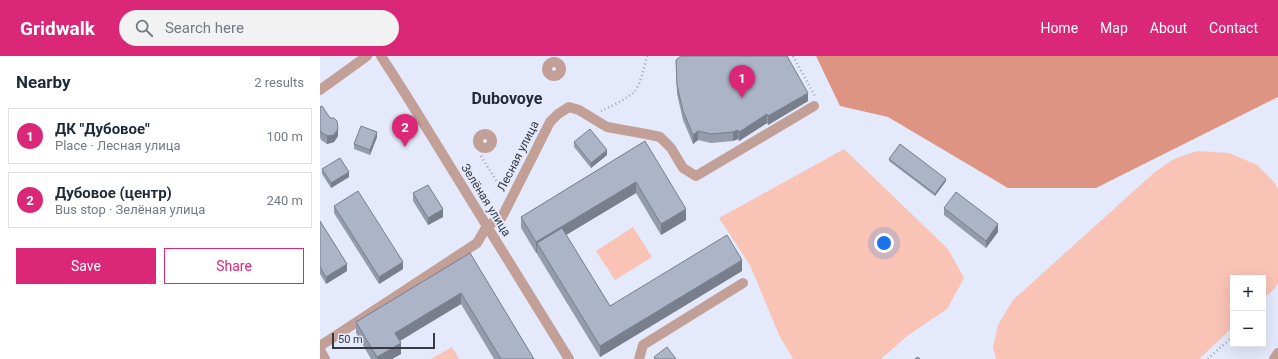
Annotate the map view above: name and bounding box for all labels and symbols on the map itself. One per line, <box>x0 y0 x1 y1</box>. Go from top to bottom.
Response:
pin: 1 <box>729 65 755 98</box>
district label: Dubovoye <box>472 89 543 108</box>
pin: 2 <box>392 114 418 147</box>
street label: Лесная улица <box>494 118 542 194</box>
street label: Зелёная улица <box>458 161 514 239</box>
your location <box>874 233 894 253</box>
scale bar <box>332 331 435 350</box>

